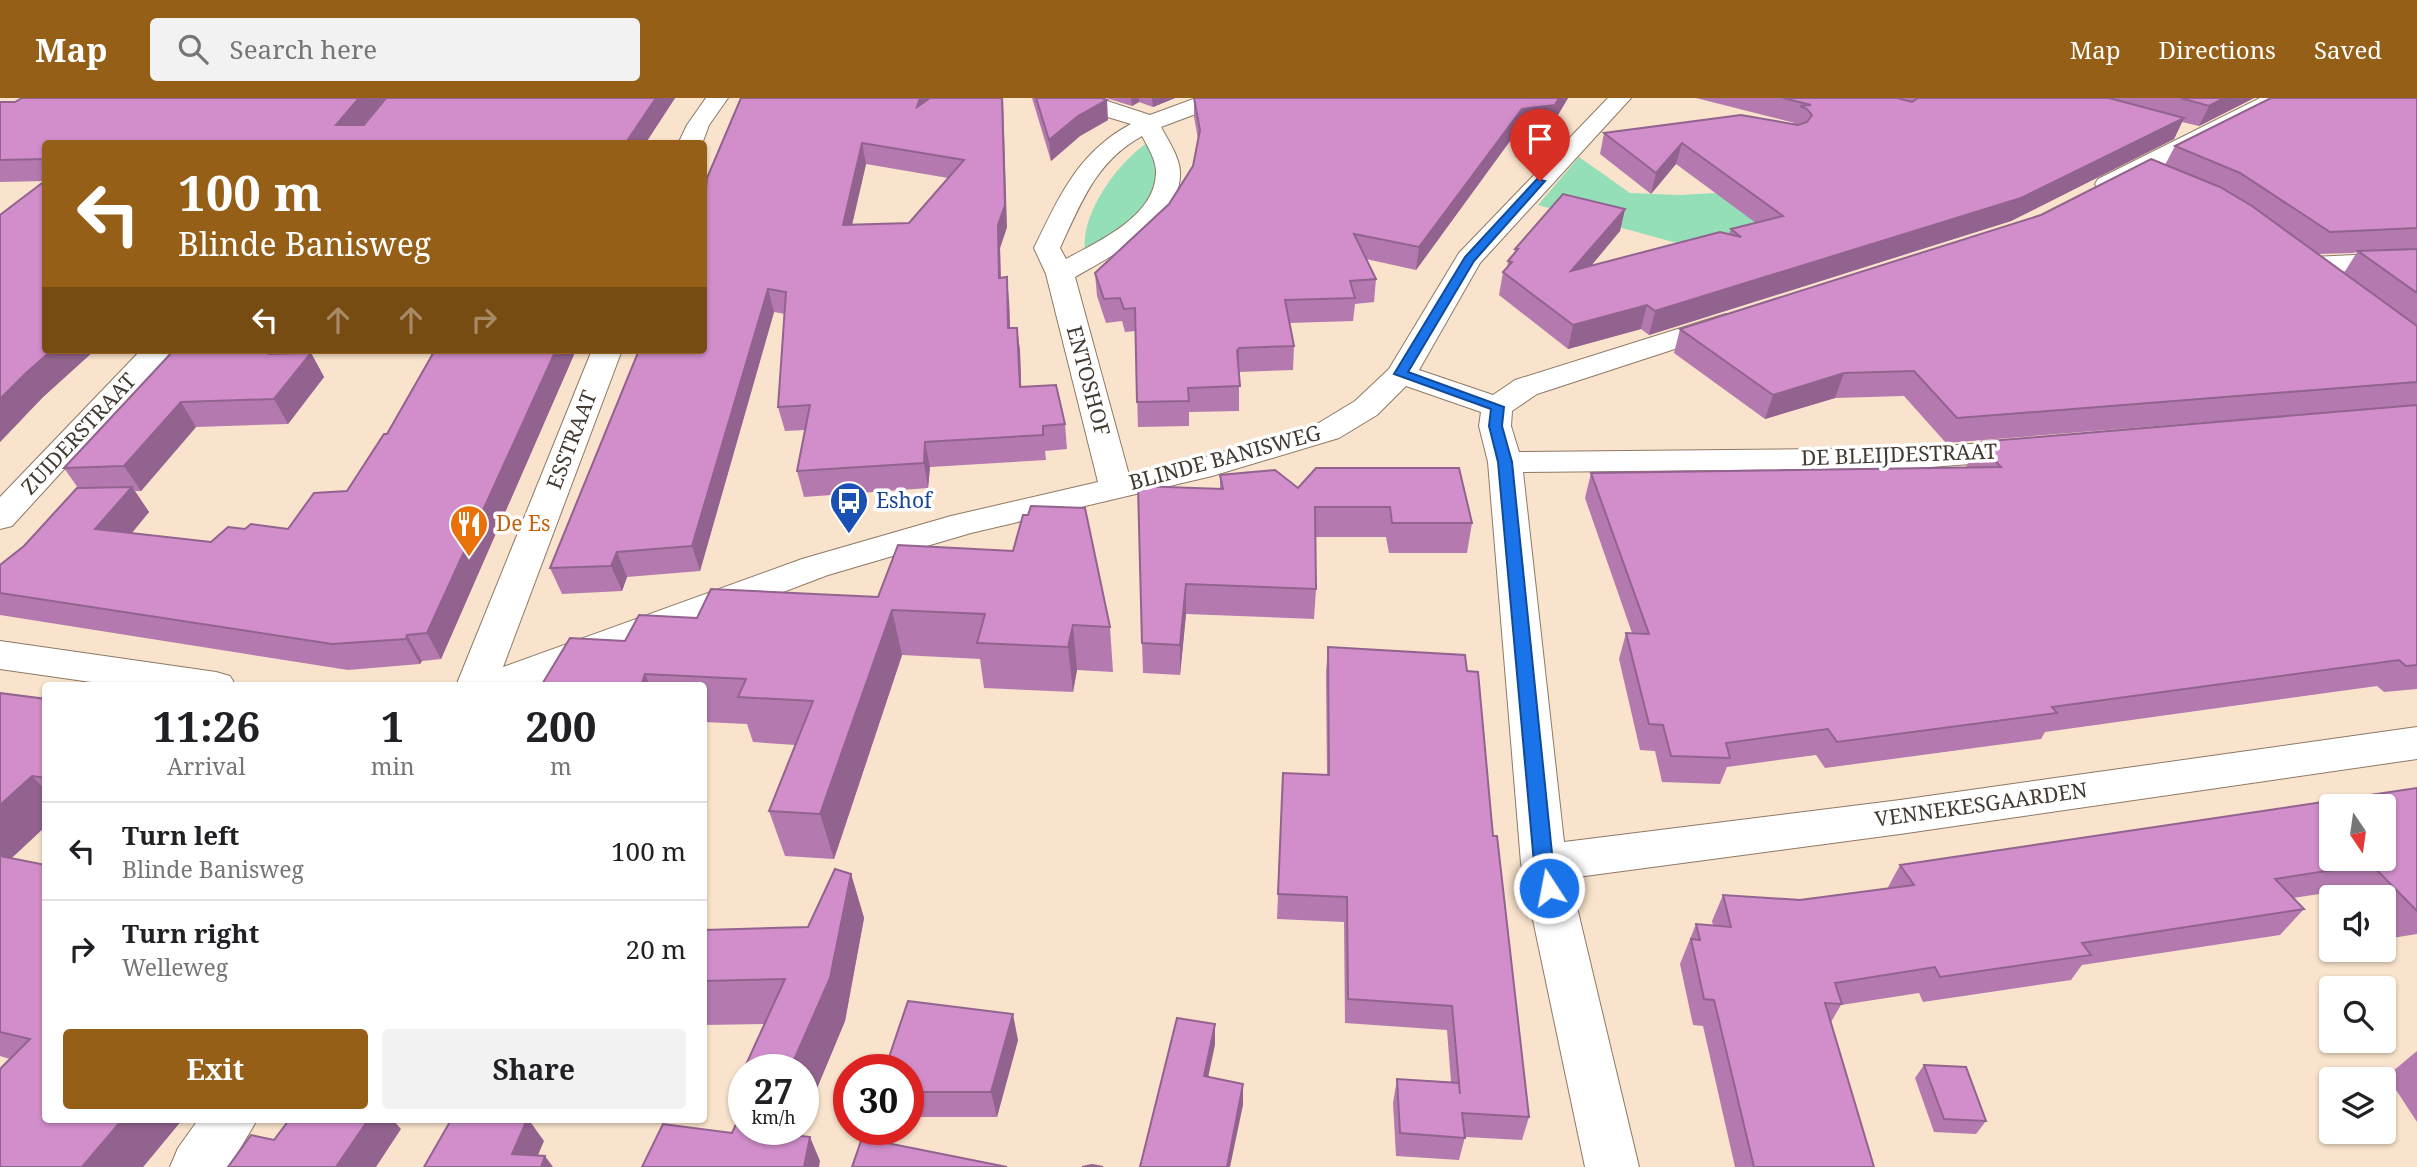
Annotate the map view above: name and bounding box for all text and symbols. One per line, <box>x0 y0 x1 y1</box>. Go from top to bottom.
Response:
search box <box>150 18 640 81</box>
text: Map <box>35 27 108 72</box>
icon: search <box>174 30 212 68</box>
text: Search here <box>230 31 377 67</box>
text: Map <box>2070 33 2121 66</box>
text: Directions <box>2159 33 2276 66</box>
text: Saved <box>2314 33 2382 66</box>
pin <box>1510 109 1570 181</box>
icon: arrive <box>1521 120 1559 158</box>
text: 100 m <box>178 159 322 225</box>
icon: left <box>63 168 154 259</box>
text: Blinde Banisweg <box>178 222 431 265</box>
icon: left <box>246 301 284 339</box>
icon: ahead <box>319 301 357 339</box>
icon: ahead <box>392 301 430 339</box>
icon: right <box>465 301 503 339</box>
street label: ENTOSHOF <box>1061 322 1117 439</box>
street label: ZUIDERSTRAAT <box>15 367 142 500</box>
street label: ESSTRAAT <box>539 386 603 493</box>
street label: BLINDE BANISWEG <box>1126 418 1324 496</box>
street label: DE BLEIJDESTRAAT <box>1800 437 1998 471</box>
bus stop icon: Eshof <box>828 480 870 535</box>
place label: Eshof <box>876 486 934 514</box>
restaurant icon: De Es <box>448 503 490 558</box>
place label: De Es <box>496 509 551 537</box>
text: 11:26 <box>153 697 260 754</box>
text: 1 <box>381 697 405 754</box>
text: 200 <box>525 697 596 754</box>
text: Arrival <box>167 750 246 782</box>
text: min <box>371 750 415 782</box>
text: m <box>550 750 572 782</box>
street label: VENNEKESGAARDEN <box>1873 775 2089 833</box>
north arrow <box>2319 794 2396 872</box>
map controls <box>2319 794 2396 1144</box>
text: Turn left <box>122 817 239 853</box>
icon: left <box>63 832 101 870</box>
text: 100 m <box>611 833 686 869</box>
position arrow <box>1512 851 1586 925</box>
text: Blinde Banisweg <box>122 853 304 885</box>
button: sound <box>2319 885 2396 962</box>
text: Turn right <box>122 915 259 951</box>
icon: right <box>63 930 101 968</box>
text: 20 m <box>626 931 686 967</box>
text: Welleweg <box>122 951 228 983</box>
button: search <box>2319 976 2396 1053</box>
button: Exit <box>63 1029 368 1109</box>
button: Share <box>382 1029 686 1109</box>
speed limit sign: 30 <box>833 1054 924 1145</box>
text: 27 <box>754 1067 793 1114</box>
button: layers <box>2319 1067 2396 1144</box>
text: km/h <box>751 1105 796 1129</box>

